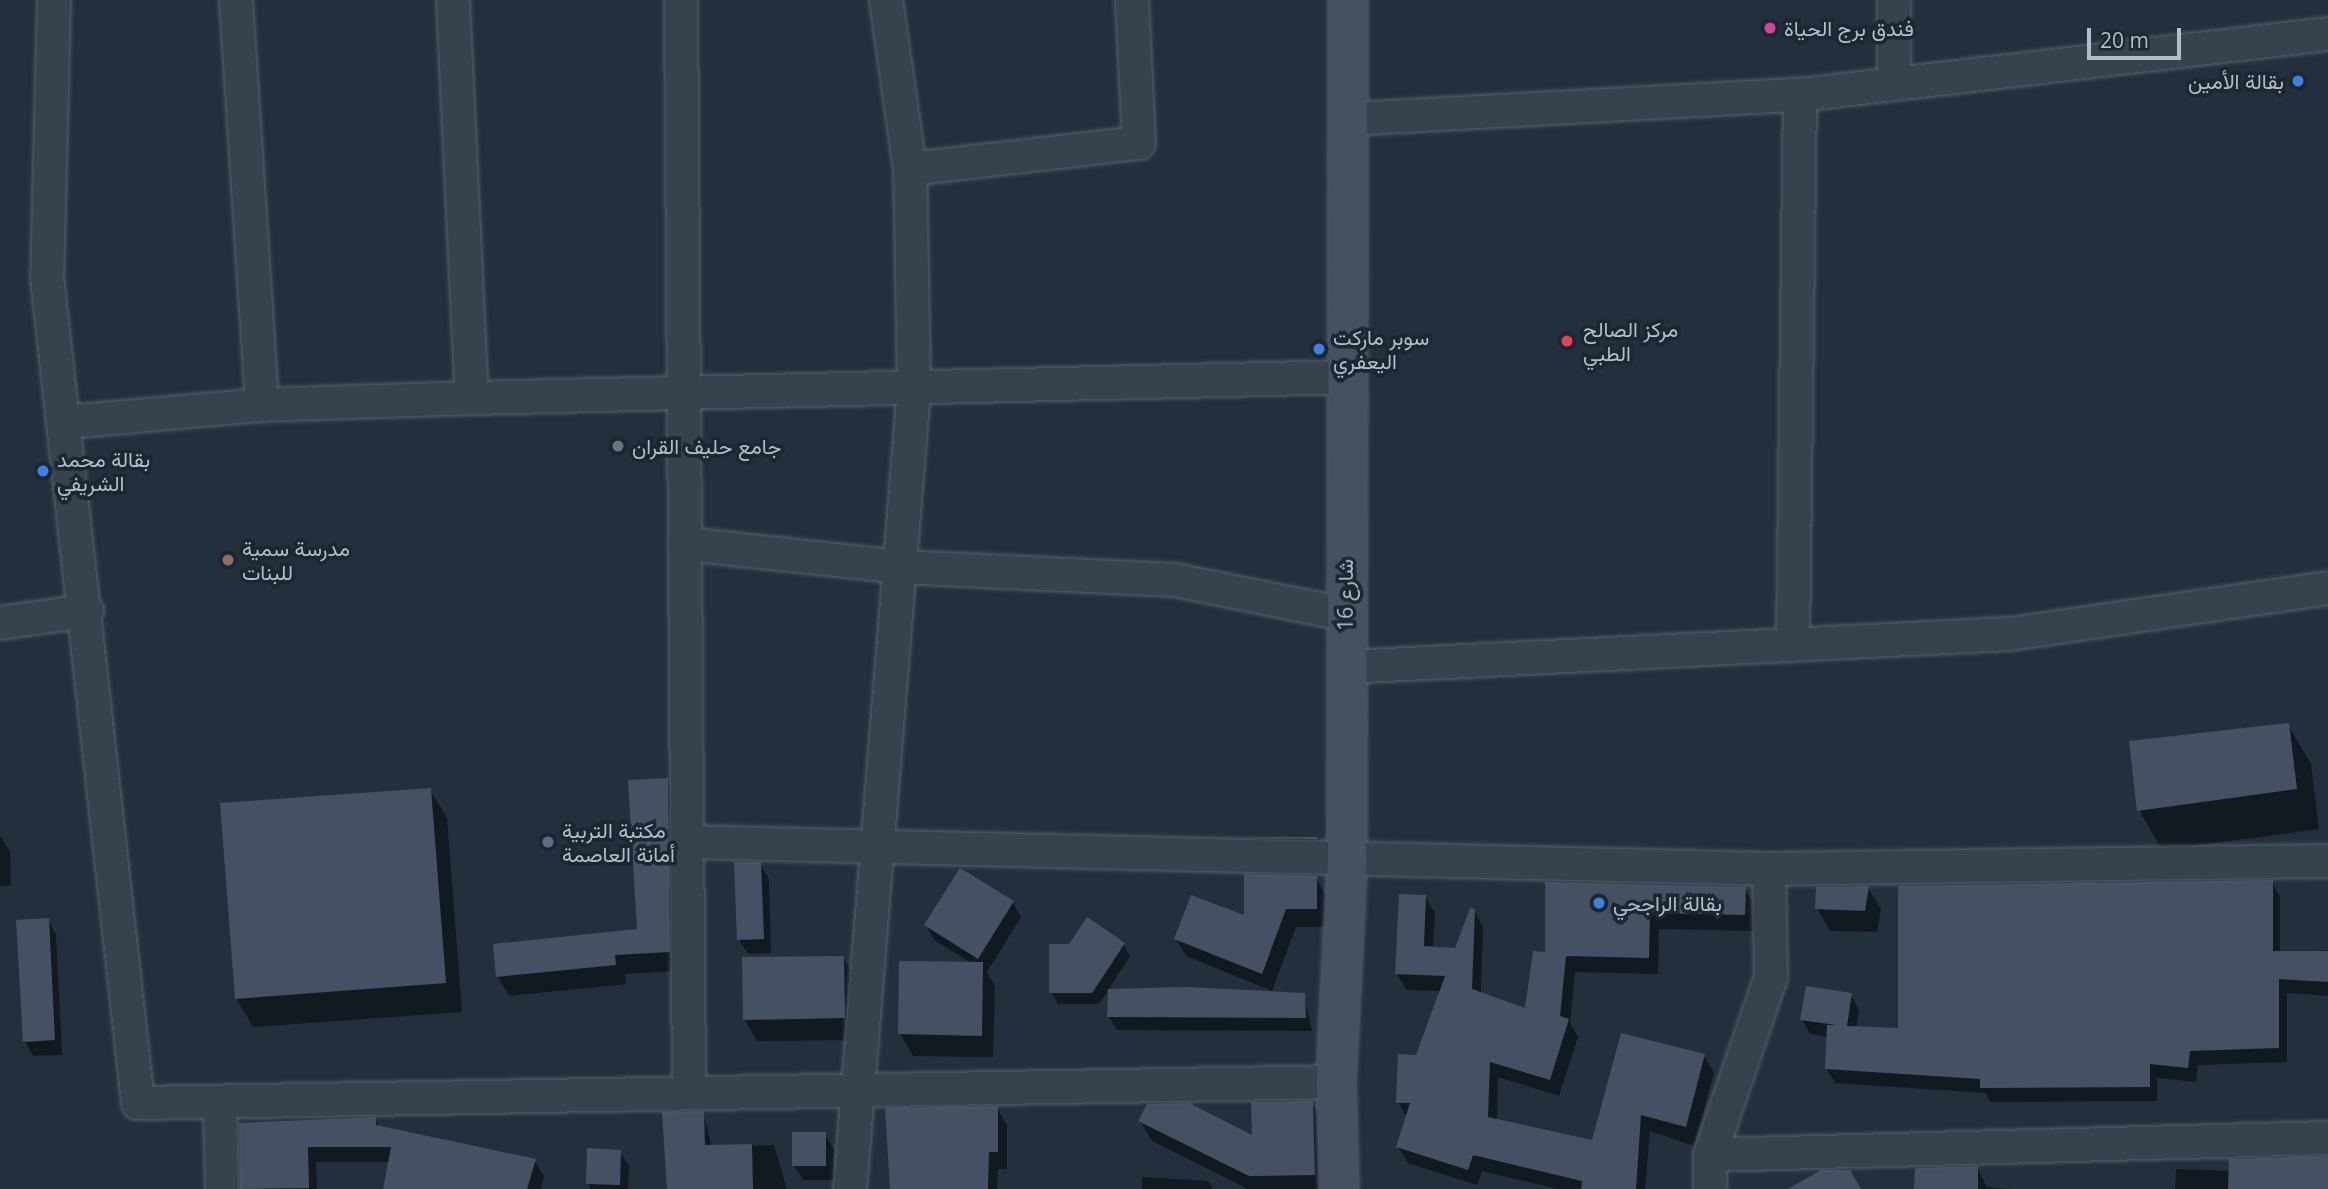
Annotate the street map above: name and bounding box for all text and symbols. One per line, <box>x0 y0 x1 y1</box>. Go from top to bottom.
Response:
scale bar <box>2090 14 2184 58</box>
place label: فندق برج الحياة <box>1784 15 1914 41</box>
marker: فندق برج الحياة <box>1762 20 1778 36</box>
text: 20 m <box>2100 26 2149 54</box>
place label: بقالة الأمين <box>2188 68 2284 94</box>
marker: بقالة الأمين <box>2290 73 2306 89</box>
place label: مركز الصالح الطبي <box>1583 316 1678 366</box>
place label: سوبر ماركت اليعفري <box>1333 324 1429 374</box>
marker: مركز الصالح الطبي <box>1557 331 1577 351</box>
marker: سوبر ماركت اليعفري <box>1311 341 1327 357</box>
place label: جامع حليف القران <box>632 433 781 459</box>
marker: جامع حليف القران <box>610 438 626 454</box>
place label: بقالة محمد الشريفي <box>57 446 150 496</box>
marker: بقالة محمد الشريفي <box>35 463 51 479</box>
place label: مدرسة سمية للبنات <box>242 535 350 585</box>
marker: مدرسة سمية للبنات <box>220 552 236 568</box>
street label: شارع 16 <box>1332 559 1358 631</box>
place label: مكتبة التربية أمانة العاصمة <box>562 817 675 867</box>
marker: مكتبة التربية أمانة العاصمة <box>540 834 556 850</box>
place label: بقالة الراجحي <box>1613 890 1722 916</box>
marker: بقالة الراجحي <box>1591 895 1607 911</box>

